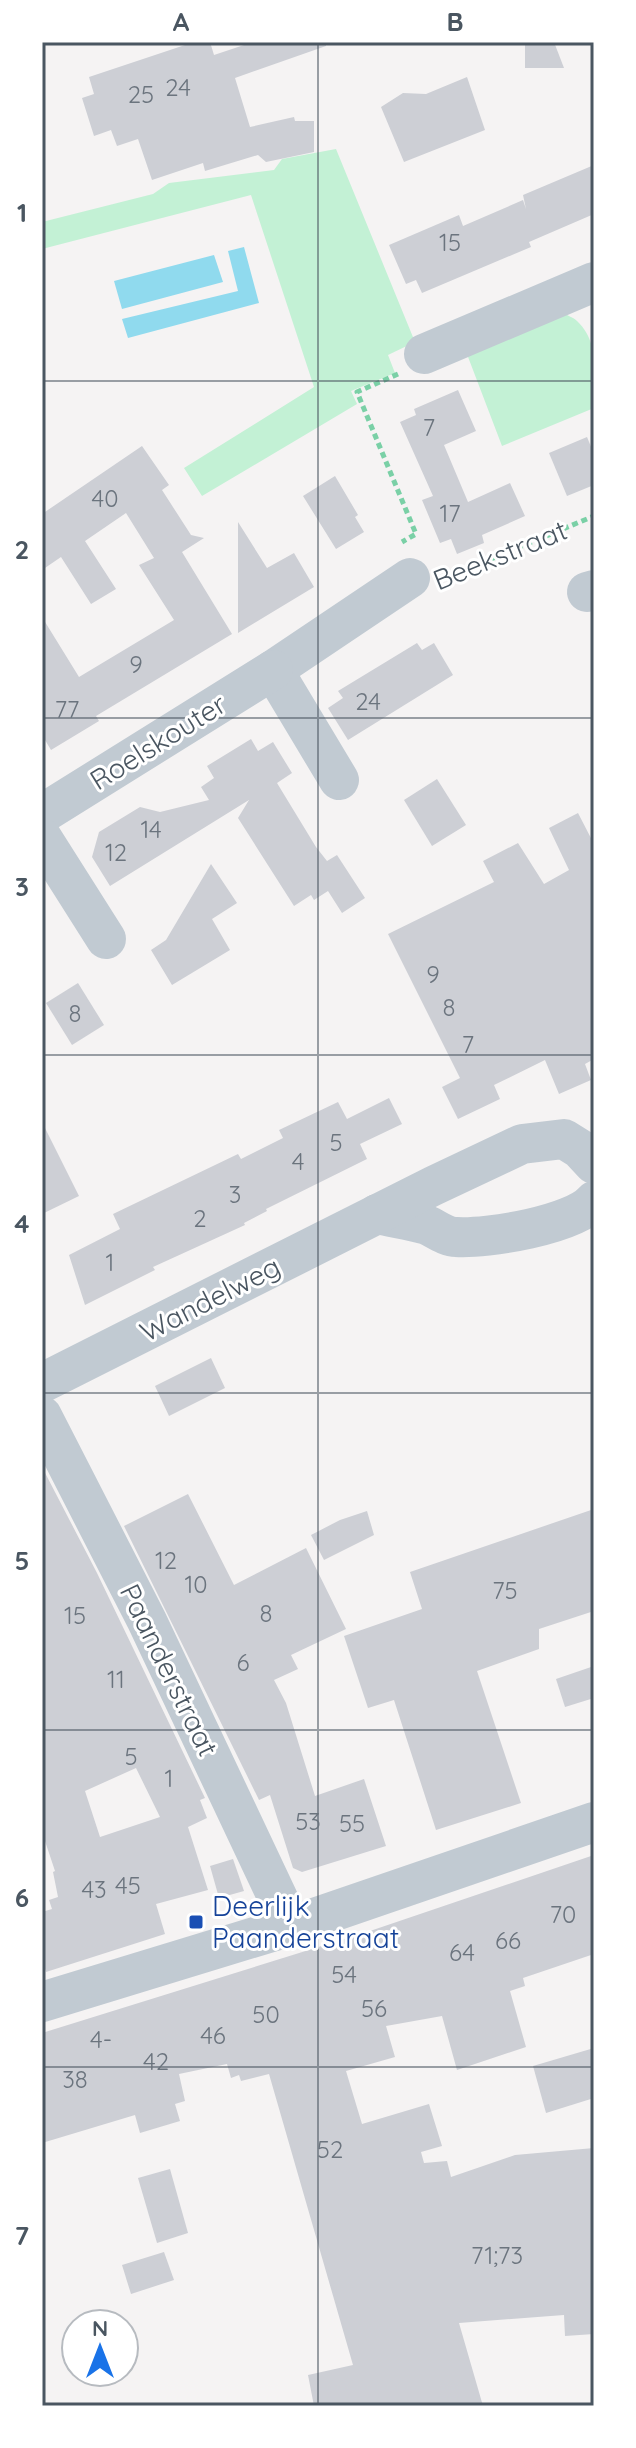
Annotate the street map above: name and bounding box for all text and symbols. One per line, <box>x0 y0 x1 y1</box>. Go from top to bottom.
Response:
text: A <box>173 5 190 38</box>
text: B <box>446 5 464 38</box>
house number: 24 <box>165 72 191 102</box>
house number: 25 <box>128 79 154 109</box>
text: 1 <box>17 196 27 229</box>
house number: 15 <box>439 227 461 257</box>
house number: 7 <box>423 412 435 442</box>
house number: 40 <box>92 483 118 513</box>
house number: 17 <box>439 498 461 528</box>
street label: Beekstraat <box>428 512 572 597</box>
text: 2 <box>15 533 29 566</box>
house number: 9 <box>129 649 143 679</box>
street label: Roelskouter <box>83 686 233 797</box>
house number: 24 <box>355 686 381 716</box>
house number: 77 <box>55 694 79 724</box>
house number: 14 <box>140 814 162 844</box>
house number: 12 <box>105 837 127 867</box>
text: 3 <box>15 870 29 903</box>
house number: 9 <box>426 959 440 989</box>
house number: 8 <box>443 992 455 1022</box>
house number: 8 <box>69 998 81 1028</box>
house number: 7 <box>462 1029 474 1059</box>
house number: 5 <box>329 1127 343 1157</box>
house number: 4 <box>292 1146 304 1176</box>
house number: 3 <box>229 1179 241 1209</box>
house number: 2 <box>193 1203 207 1233</box>
text: 4 <box>14 1207 30 1240</box>
house number: 1 <box>106 1247 114 1277</box>
street label: Wandelweg <box>134 1248 286 1349</box>
text: 5 <box>15 1544 29 1577</box>
house number: 12 <box>155 1545 177 1575</box>
house number: 10 <box>184 1569 208 1599</box>
house number: 75 <box>492 1575 518 1605</box>
street label: Paanderstraat <box>113 1578 226 1762</box>
house number: 8 <box>260 1598 272 1628</box>
house number: 15 <box>64 1600 86 1630</box>
house number: 6 <box>237 1647 250 1677</box>
house number: 11 <box>107 1664 125 1694</box>
house number: 5 <box>124 1741 138 1771</box>
house number: 1 <box>165 1763 173 1793</box>
house number: 53 <box>295 1806 321 1836</box>
house number: 55 <box>339 1808 365 1838</box>
house number: 45 <box>115 1870 141 1900</box>
house number: 43 <box>81 1874 107 1904</box>
text: 6 <box>15 1881 29 1914</box>
place label: Deerlijk Paanderstraat <box>212 1888 399 1955</box>
house number: 70 <box>550 1899 576 1929</box>
marker: Deerlijk Paanderstraat <box>187 1913 205 1931</box>
house number: 66 <box>495 1925 521 1955</box>
house number: 64 <box>449 1937 475 1967</box>
house number: 54 <box>331 1959 357 1989</box>
house number: 56 <box>361 1993 387 2023</box>
house number: 50 <box>252 1999 280 2029</box>
house number: 46 <box>200 2020 226 2050</box>
house number: 4- <box>90 2024 112 2054</box>
house number: 42 <box>143 2046 169 2076</box>
house number: 38 <box>62 2064 88 2094</box>
house number: 52 <box>317 2134 343 2164</box>
text: 7 <box>15 2219 29 2252</box>
house number: 71;73 <box>471 2240 523 2270</box>
north arrow <box>60 2308 140 2388</box>
text: N <box>92 2314 108 2342</box>

